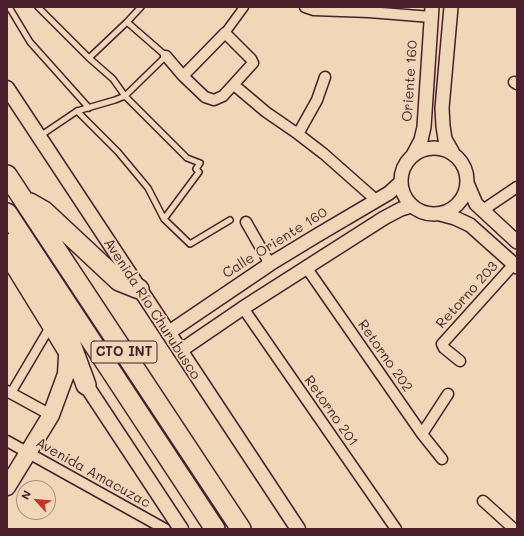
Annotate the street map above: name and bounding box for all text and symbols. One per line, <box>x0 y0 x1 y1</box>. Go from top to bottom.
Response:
street label: Oriente 160 <box>399 40 421 122</box>
street label: Calle Oriente 160 <box>220 204 330 282</box>
street label: Avenida Río Churubusco <box>100 235 204 383</box>
street label: Retorno 203 <box>433 258 501 332</box>
street label: Retorno 202 <box>354 317 416 395</box>
road number: CTO INT <box>91 341 157 363</box>
street label: Retorno 201 <box>300 372 362 450</box>
street label: Avenida Amacuzac <box>33 434 153 512</box>
north arrow <box>16 480 56 520</box>
text: N <box>17 488 34 502</box>

